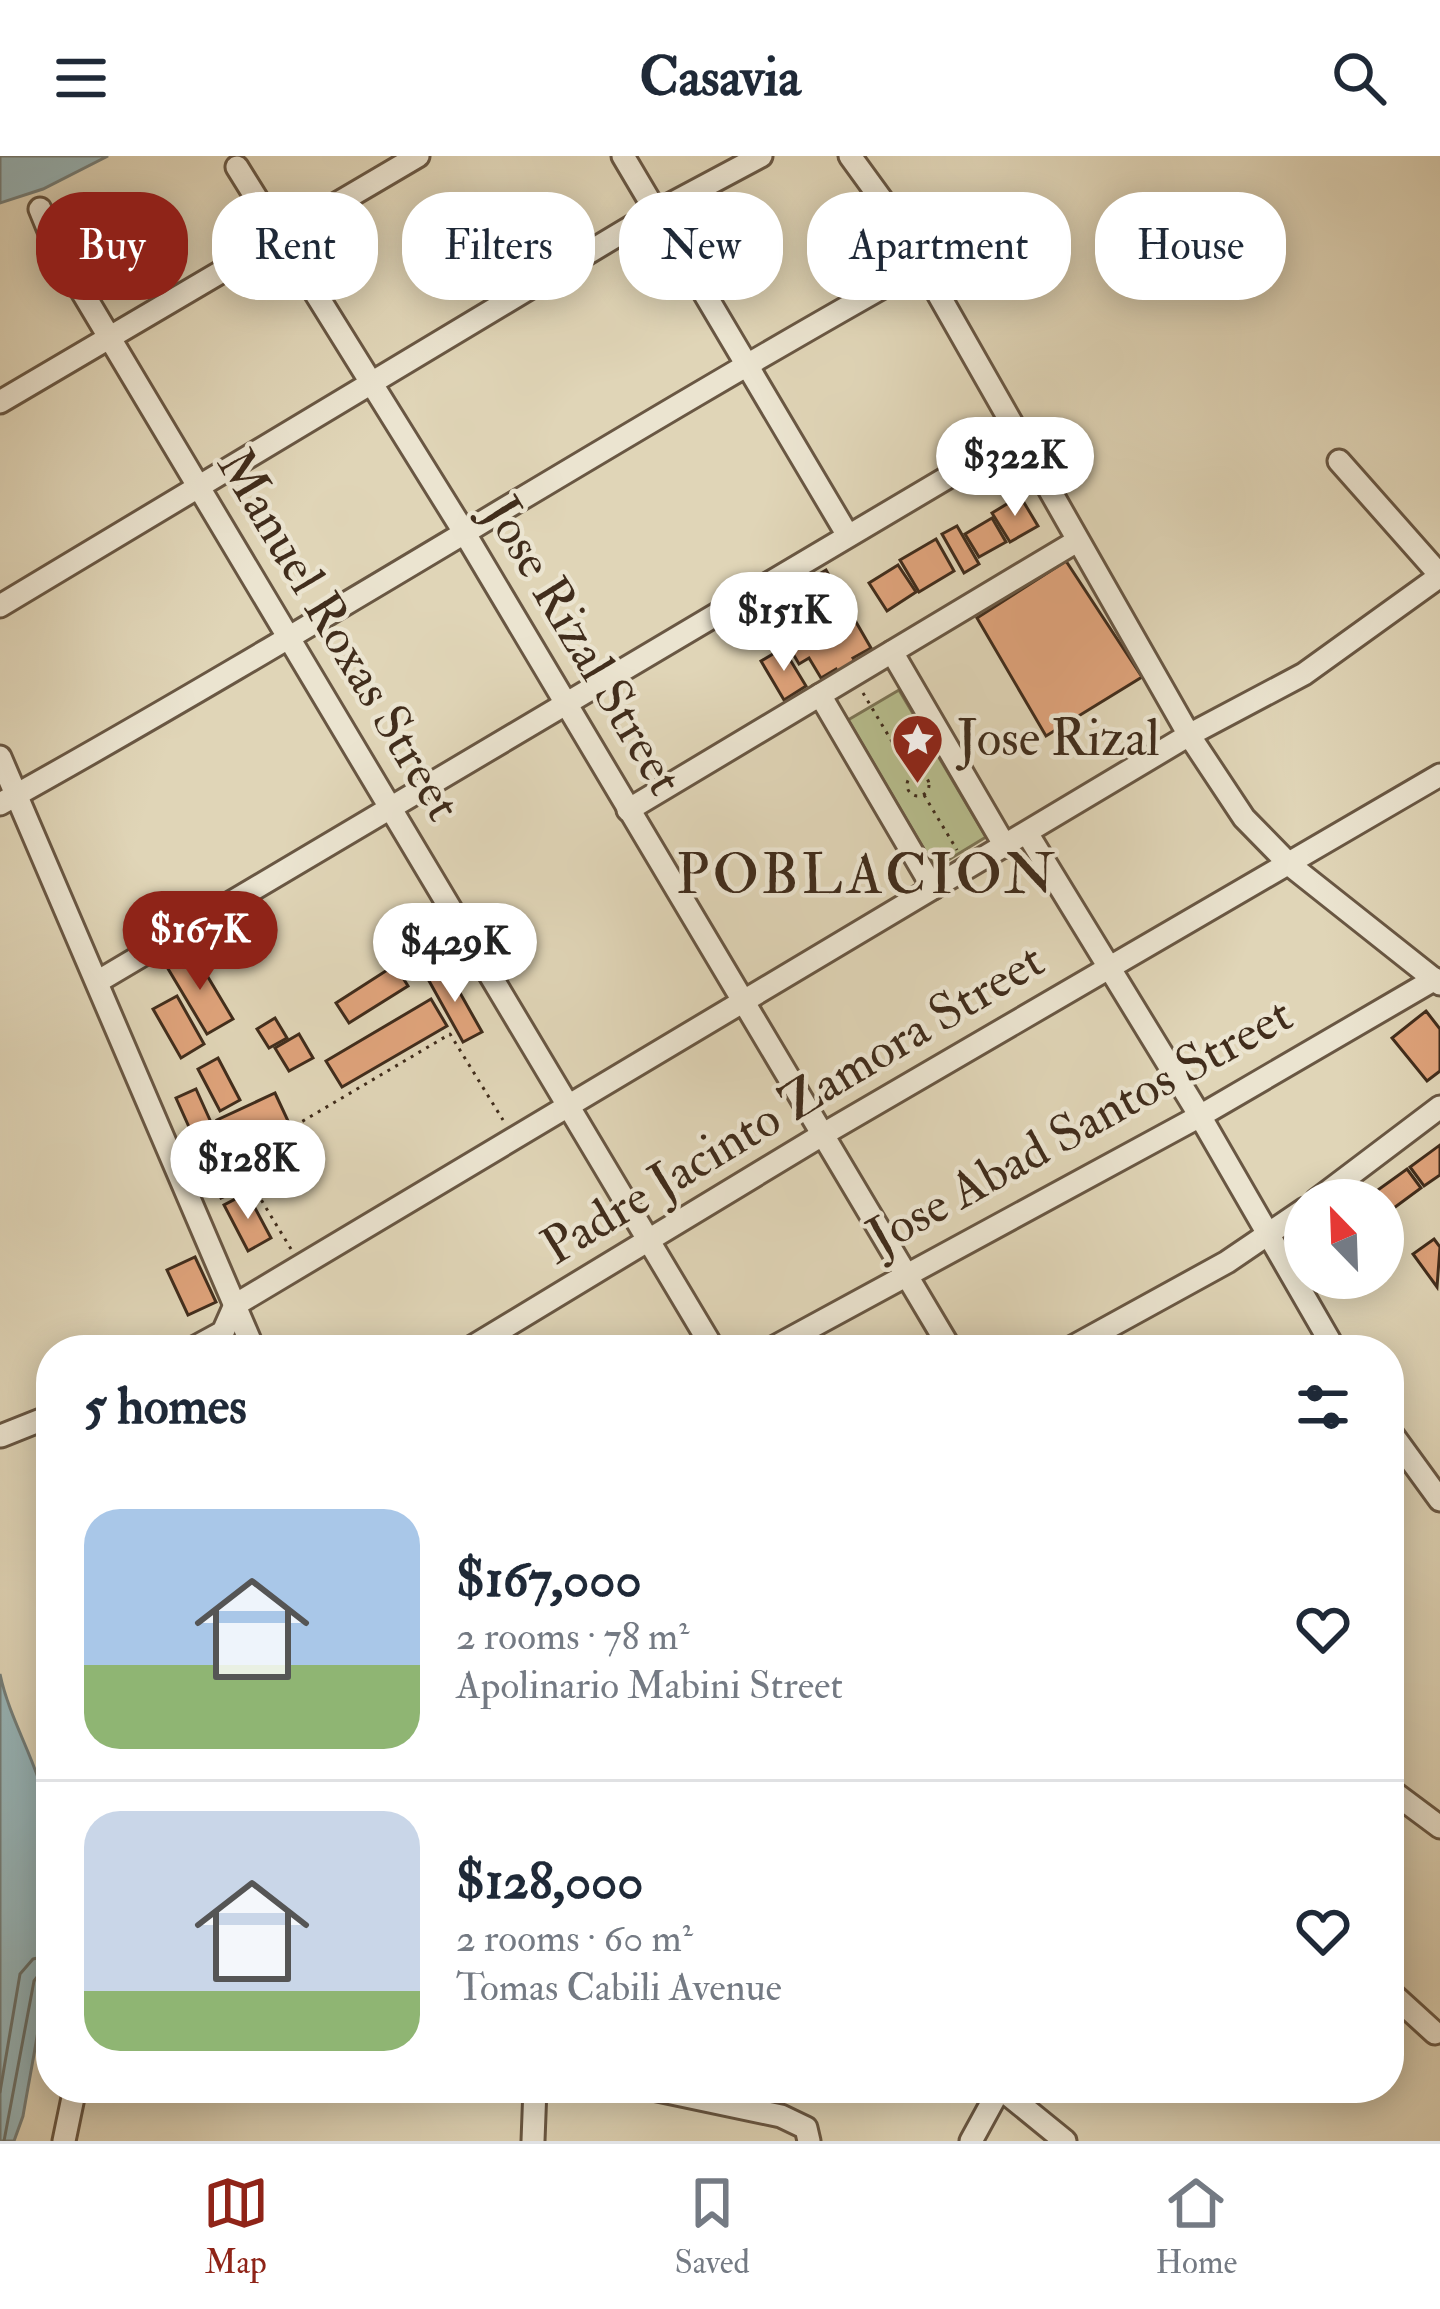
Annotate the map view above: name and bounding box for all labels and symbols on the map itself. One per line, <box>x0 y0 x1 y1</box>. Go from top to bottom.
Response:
pin: $322K <box>931 417 1099 519</box>
street label: Manuel Roxas Street <box>203 438 475 832</box>
street label: Jose Rizal Street <box>468 484 697 807</box>
pin: $151K <box>700 572 868 674</box>
place label: Jose Rizal <box>955 707 1160 771</box>
place icon: Jose Rizal <box>890 711 946 785</box>
district label: POBLACION <box>676 839 1058 911</box>
pin: $167K <box>116 891 284 993</box>
pin: $429K <box>371 903 539 1005</box>
street label: Padre Jacinto Zamora Street <box>530 929 1056 1279</box>
street label: Jose Abad Santos Street <box>855 983 1303 1270</box>
pin: $128K <box>164 1120 332 1222</box>
north arrow <box>1284 1179 1404 1299</box>

